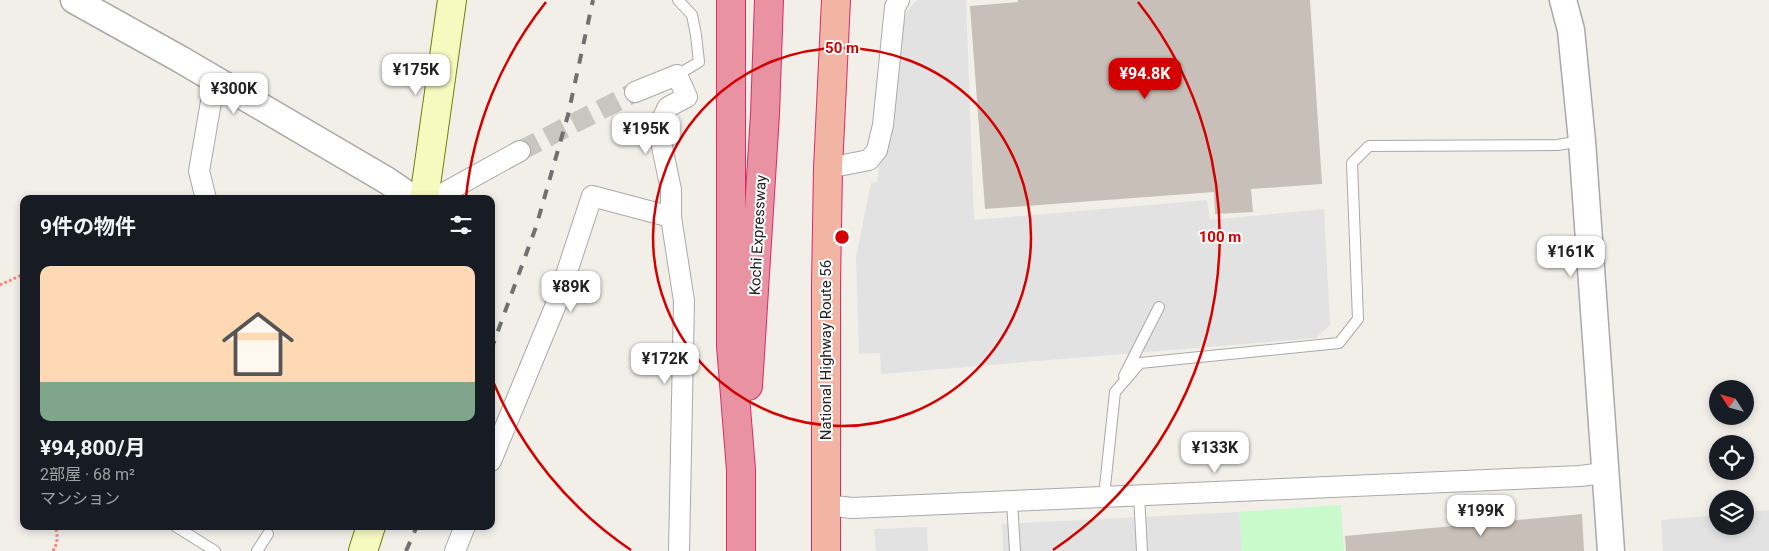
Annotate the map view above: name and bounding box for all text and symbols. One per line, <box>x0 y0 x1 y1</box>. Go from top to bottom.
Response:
text: 50 m <box>825 39 859 57</box>
pin: ¥175K <box>381 54 451 96</box>
pin: ¥94.8K <box>1104 58 1186 100</box>
text: ¥175K <box>393 60 439 79</box>
text: ¥94.8K <box>1120 64 1170 83</box>
pin: ¥300K <box>199 72 269 115</box>
text: ¥300K <box>211 79 257 98</box>
pin: ¥195K <box>611 112 681 155</box>
text: ¥195K <box>623 119 669 138</box>
street label: Kochi Expressway <box>746 174 770 296</box>
icon: filters <box>447 211 475 239</box>
text: 9件の物件 <box>40 215 136 239</box>
centre of rings <box>833 228 851 246</box>
text: 100 m <box>1199 228 1241 246</box>
pin: ¥161K <box>1536 236 1606 278</box>
text: ¥161K <box>1548 242 1594 261</box>
street label: National Highway Route 56 <box>817 260 835 440</box>
pin: ¥89K <box>541 270 601 313</box>
text: ¥89K <box>552 277 590 296</box>
icon: home <box>213 299 303 389</box>
pin: ¥172K <box>630 342 700 385</box>
text: ¥172K <box>642 349 688 368</box>
north arrow <box>1709 380 1754 425</box>
map controls <box>1709 380 1754 535</box>
pin: ¥133K <box>1180 432 1250 474</box>
button: locate <box>1709 435 1754 480</box>
text: ¥94,800/月 <box>40 436 145 460</box>
text: ¥133K <box>1192 438 1238 457</box>
text: 2部屋 · 68 m² <box>40 465 135 484</box>
text: マンション <box>40 489 120 508</box>
button: layers <box>1709 490 1754 535</box>
pin: ¥199K <box>1446 494 1516 537</box>
text: ¥199K <box>1458 501 1504 520</box>

